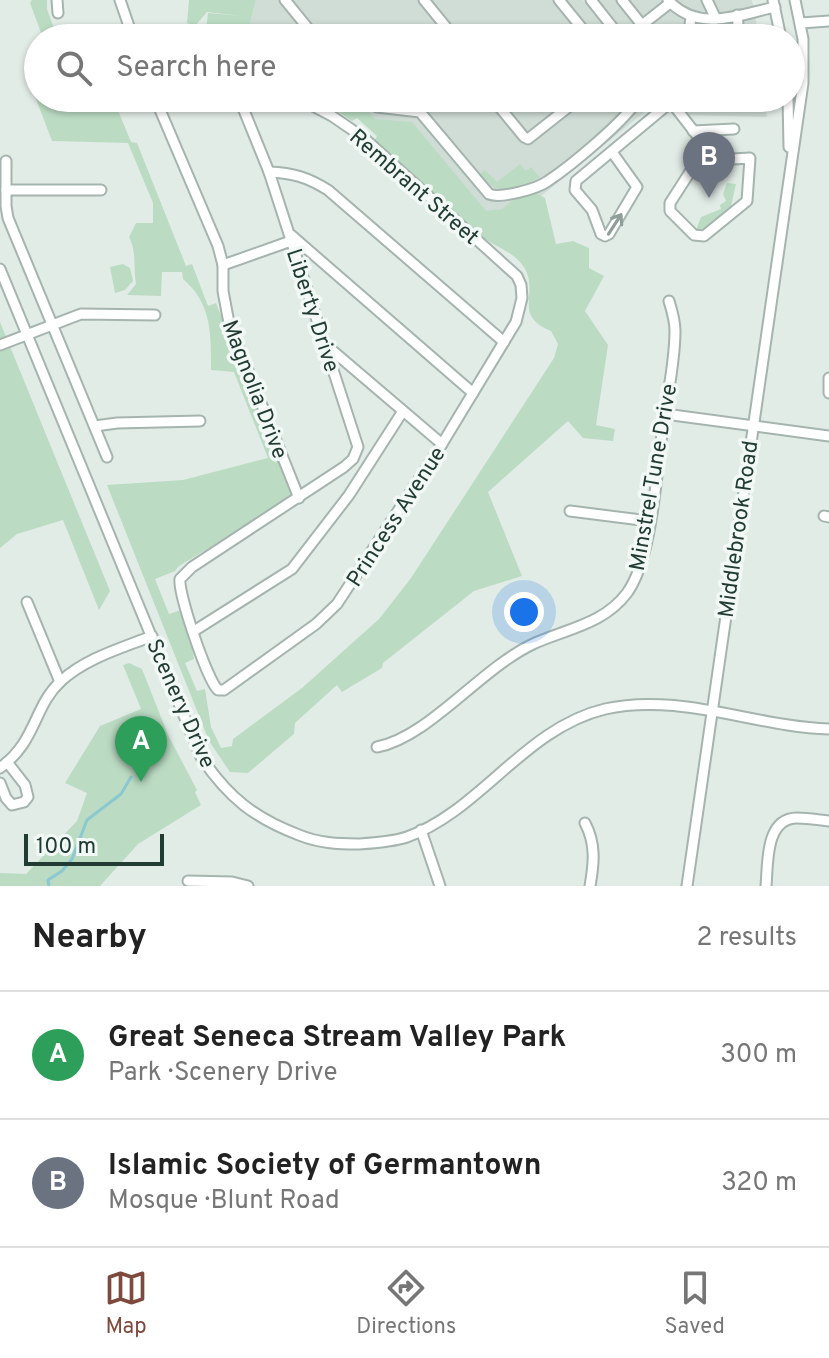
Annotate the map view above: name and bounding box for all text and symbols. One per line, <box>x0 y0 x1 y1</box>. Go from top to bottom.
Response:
search box <box>24 24 805 112</box>
icon: search <box>52 46 96 90</box>
text: Search here <box>116 50 276 87</box>
street label: Rembrant Street <box>343 124 484 252</box>
pin: B <box>683 132 735 198</box>
one-way arrow <box>607 213 624 235</box>
street label: Liberty Drive <box>279 246 344 376</box>
street label: Magnolia Drive <box>215 317 293 463</box>
street label: Minstrel Tune Drive <box>625 382 684 573</box>
street label: Middlebrook Road <box>714 439 765 620</box>
street label: Princess Avenue <box>342 442 453 593</box>
your location <box>504 592 544 632</box>
street label: Scenery Drive <box>139 635 220 773</box>
pin: A <box>115 716 167 782</box>
scale bar <box>24 830 164 866</box>
text: 100 m <box>36 834 96 861</box>
text: Nearby <box>32 917 147 960</box>
text: 2 results <box>697 922 797 955</box>
text: Great Seneca Stream Valley Park <box>108 1020 566 1057</box>
text: A <box>49 1039 67 1072</box>
text: 300 m <box>720 1039 797 1072</box>
text: Park · Scenery Drive <box>108 1057 338 1090</box>
text: Islamic Society of Germantown <box>108 1148 541 1185</box>
text: B <box>49 1167 67 1200</box>
text: 320 m <box>721 1167 797 1200</box>
text: Mosque · Blunt Road <box>108 1185 340 1218</box>
tab: Map <box>104 1266 148 1341</box>
tab: Directions <box>356 1266 456 1341</box>
tab: Saved <box>664 1266 725 1341</box>

